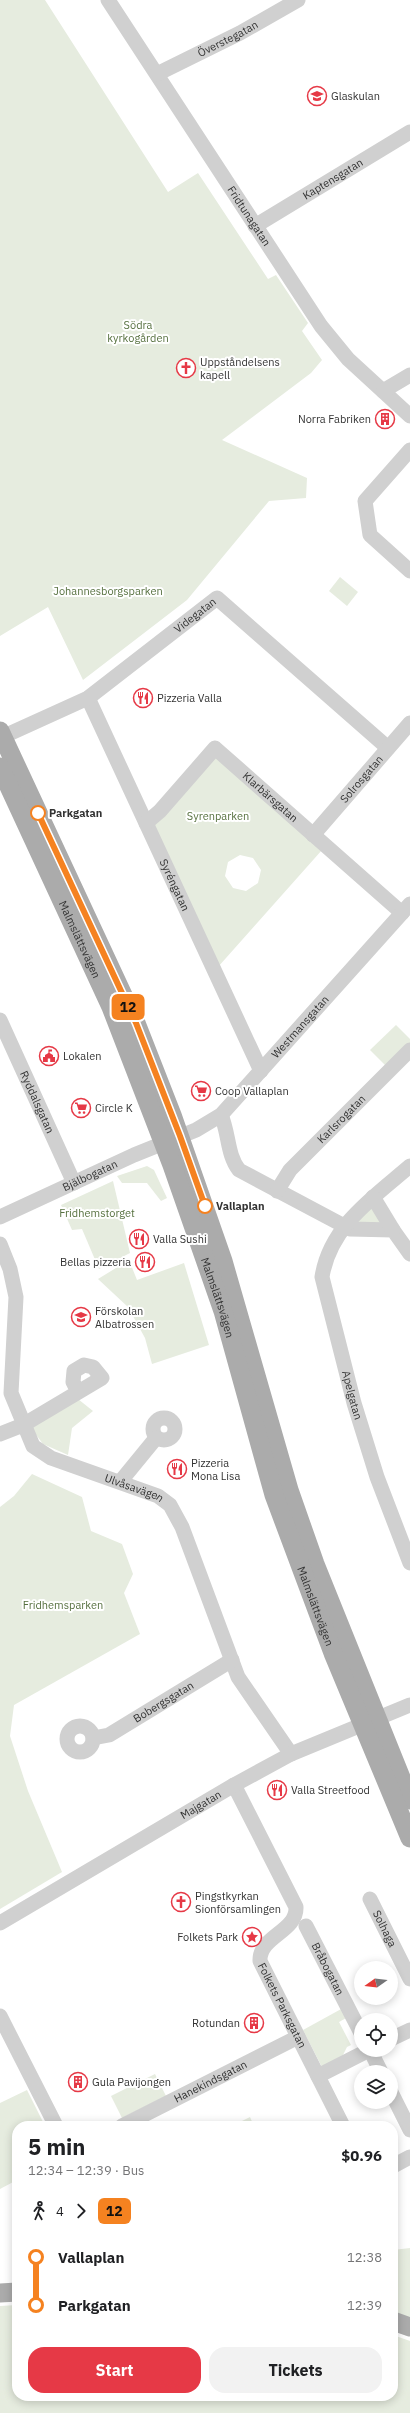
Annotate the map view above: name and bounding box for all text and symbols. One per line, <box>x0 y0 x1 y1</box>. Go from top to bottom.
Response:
street label: Överstegatan <box>195 17 260 60</box>
school or university icon: Glaskulan <box>306 85 328 107</box>
place label: Glaskulan <box>331 89 380 103</box>
street label: Kaptensgatan <box>300 155 366 202</box>
street label: Fridtunagatan <box>224 183 274 249</box>
park label: Södra kyrkogården <box>107 318 169 345</box>
place label: Uppståndelsens kapell <box>200 355 280 382</box>
church icon: Uppståndelsens kapell <box>175 357 197 379</box>
building icon: Norra Fabriken <box>374 408 396 430</box>
place label: Norra Fabriken <box>298 412 371 426</box>
park label: Johannesborgsparken <box>53 584 163 598</box>
street label: Videgatan <box>171 594 219 636</box>
restaurant icon: Pizzeria Valla <box>132 687 154 709</box>
place label: Pizzeria Valla <box>157 691 222 705</box>
street label: Solrosgatan <box>337 752 386 806</box>
street label: Klarbärsgatan <box>240 769 301 825</box>
marker: Parkgatan <box>30 805 46 821</box>
place label: Parkgatan <box>49 806 102 820</box>
park label: Syrenparken <box>187 809 249 823</box>
street label: Syréngatan <box>157 857 193 913</box>
street label: Malmslättsvägen <box>56 898 104 980</box>
street label: Westmansgatan <box>268 993 332 1061</box>
line badge: 12 <box>110 994 146 1020</box>
text: 12 <box>120 998 136 1016</box>
public building icon: Lokalen <box>38 1045 60 1067</box>
place label: Lokalen <box>63 1049 101 1063</box>
street label: Ryddalsgatan <box>17 1069 57 1135</box>
supermarket icon: Coop Vallaplan <box>190 1080 212 1102</box>
place label: Coop Vallaplan <box>215 1084 289 1098</box>
street label: Karlsrogatan <box>314 1092 368 1146</box>
supermarket icon: Circle K <box>70 1097 92 1119</box>
place label: Circle K <box>95 1101 133 1115</box>
street label: Bjälbogatan <box>60 1157 120 1194</box>
marker: Vallaplan <box>197 1198 213 1214</box>
place label: Vallaplan <box>216 1199 265 1213</box>
park label: Fridhemstorget <box>59 1206 135 1220</box>
restaurant icon: Valla Sushi <box>128 1228 150 1250</box>
place label: Valla Sushi <box>153 1232 207 1246</box>
restaurant icon: Bellas pizzeria <box>134 1251 156 1273</box>
place label: Bellas pizzeria <box>60 1255 131 1269</box>
street label: Malmslättsvägen <box>198 1256 237 1339</box>
place label: Förskolan Albatrossen <box>95 1304 154 1331</box>
school or university icon: Förskolan Albatrossen <box>70 1306 92 1328</box>
street label: Apelgatan <box>339 1369 366 1421</box>
place label: Pizzeria Mona Lisa <box>191 1456 240 1483</box>
restaurant icon: Pizzeria Mona Lisa <box>166 1458 188 1480</box>
street label: Ulvåsavägen <box>103 1471 167 1505</box>
street label: Malmslättsvägen <box>294 1564 337 1648</box>
park label: Fridhemsparken <box>23 1598 103 1612</box>
street label: Bobergsgatan <box>131 1678 196 1726</box>
restaurant icon: Valla Streetfood <box>266 1779 288 1801</box>
place label: Valla Streetfood <box>291 1783 370 1797</box>
street label: Majgatan <box>178 1787 224 1822</box>
place label: Pingstkyrkan Sionförsamlingen <box>195 1889 281 1916</box>
church icon: Pingstkyrkan Sionförsamlingen <box>170 1891 192 1913</box>
street label: Solhaga <box>370 1908 400 1949</box>
place icon: Folkets Park <box>241 1926 263 1948</box>
place label: Folkets Park <box>177 1930 238 1944</box>
street label: Bråbogatan <box>309 1940 347 1997</box>
street label: Folkets Parksgatan <box>255 1960 310 2050</box>
north arrow <box>354 1961 398 2005</box>
map controls <box>354 1961 398 2109</box>
building icon: Rotundan <box>243 2012 265 2034</box>
button: locate <box>354 2013 398 2057</box>
place label: Rotundan <box>192 2016 240 2030</box>
street label: Hanekindsgatan <box>171 2057 249 2106</box>
button: layers <box>354 2065 398 2109</box>
building icon: Gula Pavijongen <box>67 2071 89 2093</box>
place label: Gula Pavijongen <box>92 2075 171 2089</box>
text: 5 min <box>28 2132 85 2161</box>
text: $0.96 <box>341 2146 382 2165</box>
text: 12:34 – 12:39 · Bus <box>28 2162 144 2179</box>
icon: walk <box>28 2200 50 2222</box>
icon: forward <box>70 2200 92 2222</box>
text: 12 <box>106 2202 123 2220</box>
text: 4 <box>56 2203 64 2220</box>
text: Vallaplan <box>58 2248 124 2267</box>
text: 12:38 <box>347 2249 382 2266</box>
text: Parkgatan <box>58 2296 131 2315</box>
text: 12:39 <box>347 2297 382 2314</box>
button: Start <box>28 2347 201 2393</box>
button: Tickets <box>209 2347 382 2393</box>

